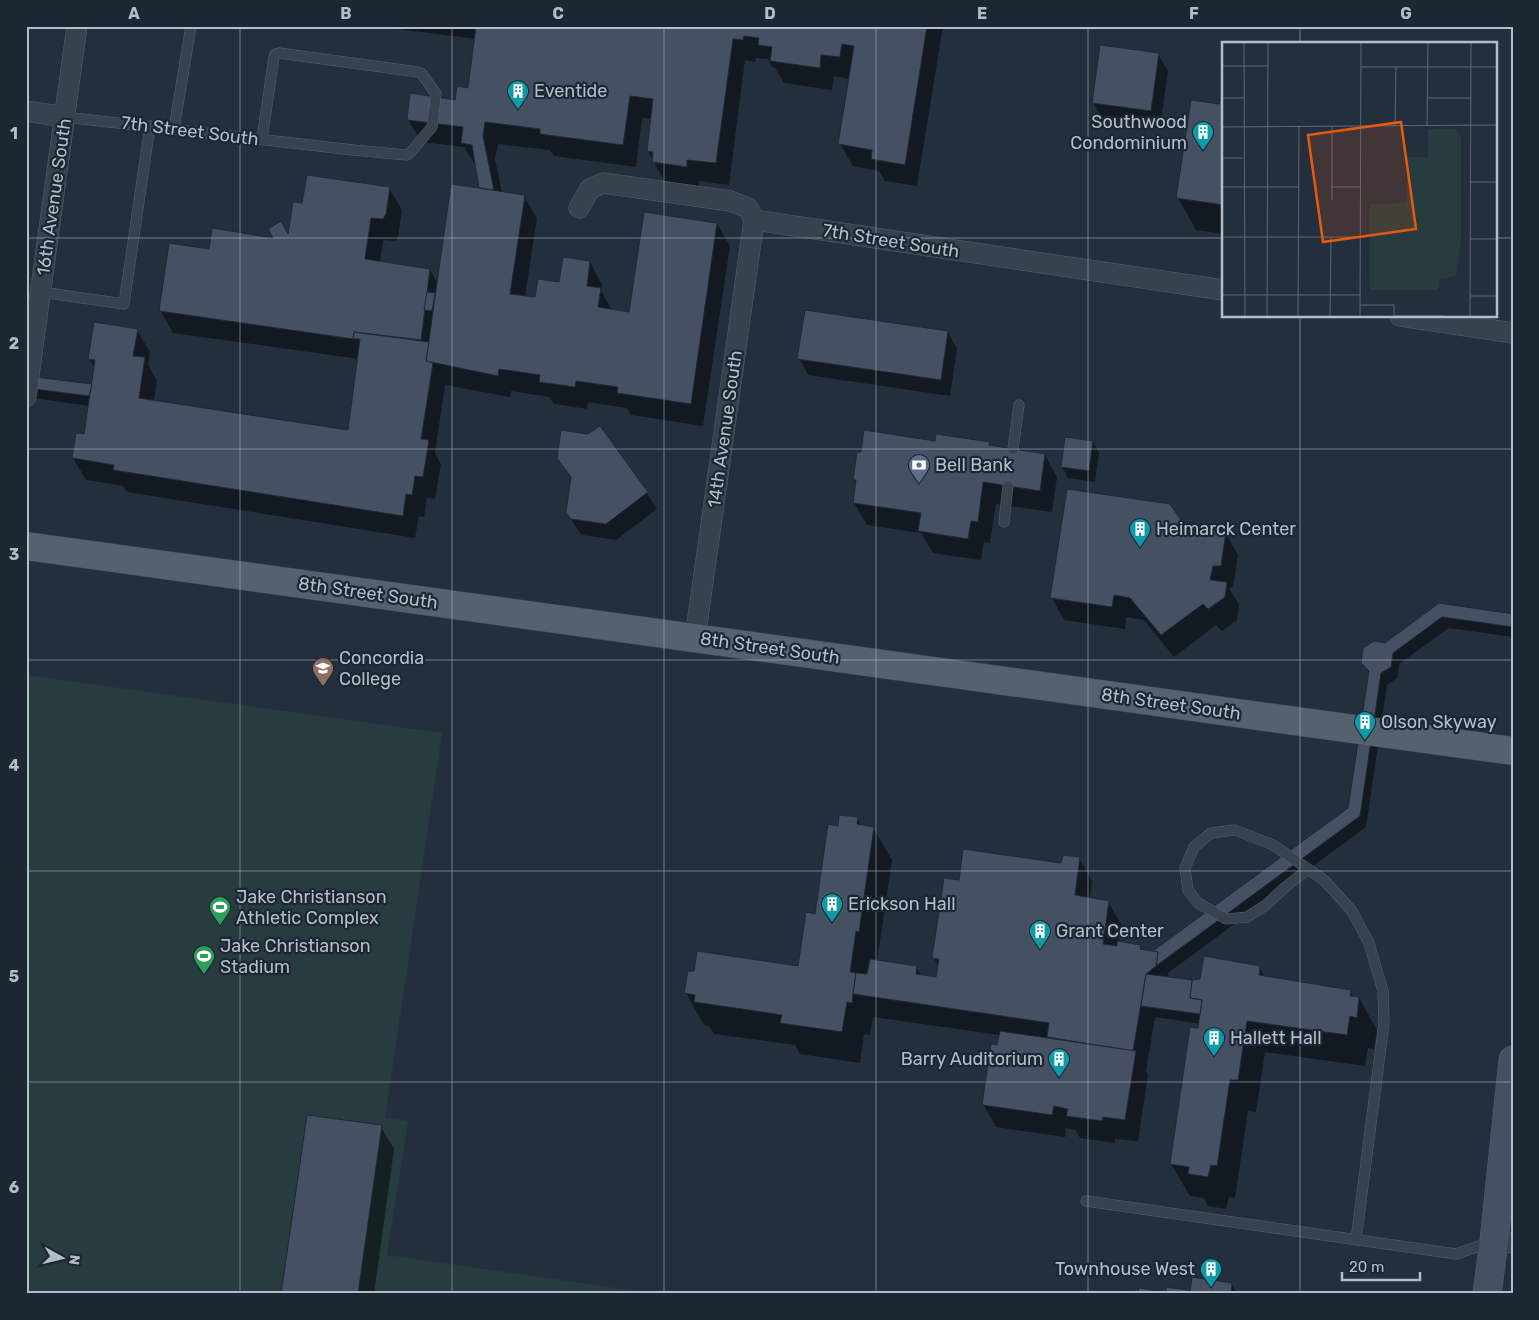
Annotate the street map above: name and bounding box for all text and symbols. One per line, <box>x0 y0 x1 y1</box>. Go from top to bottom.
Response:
text: A <box>128 4 140 23</box>
text: B <box>340 4 352 23</box>
text: C <box>552 4 564 23</box>
text: D <box>764 4 776 23</box>
text: E <box>977 4 987 23</box>
text: F <box>1189 4 1199 23</box>
text: G <box>1400 4 1412 23</box>
inset map <box>1222 42 1496 318</box>
building icon: Eventide <box>506 79 530 110</box>
place label: Eventide <box>534 80 607 102</box>
place label: Southwood Condominium <box>1070 111 1187 154</box>
street label: 7th Street South <box>120 112 260 150</box>
street label: 16th Avenue South <box>32 117 76 277</box>
building icon: Southwood Condominium <box>1191 120 1215 151</box>
text: 1 <box>10 124 18 143</box>
street label: 7th Street South <box>821 219 961 263</box>
text: 2 <box>9 334 19 353</box>
street label: 14th Avenue South <box>703 349 747 509</box>
bank icon: Bell Bank <box>907 453 931 484</box>
place label: Bell Bank <box>935 454 1013 476</box>
building icon: Heimarck Center <box>1128 517 1152 548</box>
place label: Heimarck Center <box>1156 518 1296 540</box>
text: 3 <box>9 545 19 564</box>
street label: 8th Street South <box>297 572 439 614</box>
street label: 8th Street South <box>699 627 841 669</box>
place label: Concordia College <box>339 647 424 690</box>
school or university icon: Concordia College <box>311 656 335 687</box>
street label: 8th Street South <box>1100 683 1242 725</box>
building icon: Olson Skyway <box>1353 710 1377 741</box>
place label: Olson Skyway <box>1381 711 1497 733</box>
text: 4 <box>9 756 20 775</box>
place label: Jake Christianson Athletic Complex <box>236 886 387 929</box>
building icon: Erickson Hall <box>820 892 844 923</box>
place label: Erickson Hall <box>848 893 956 915</box>
sports icon: Jake Christianson Athletic Complex <box>208 895 232 926</box>
building icon: Grant Center <box>1028 919 1052 950</box>
place label: Grant Center <box>1056 920 1164 942</box>
place label: Jake Christianson Stadium <box>220 935 371 978</box>
sports icon: Jake Christianson Stadium <box>192 944 216 975</box>
text: 5 <box>9 967 19 986</box>
building icon: Hallett Hall <box>1202 1026 1226 1057</box>
place label: Hallett Hall <box>1230 1027 1322 1049</box>
building icon: Barry Auditorium <box>1047 1047 1071 1078</box>
place label: Barry Auditorium <box>901 1048 1043 1070</box>
text: 6 <box>9 1178 19 1197</box>
north arrow <box>38 1232 88 1282</box>
scale bar <box>1342 1250 1419 1282</box>
text: N <box>65 1254 83 1266</box>
building icon: Townhouse West <box>1199 1257 1223 1288</box>
place label: Townhouse West <box>1055 1258 1195 1280</box>
text: 20 m <box>1349 1258 1384 1276</box>

